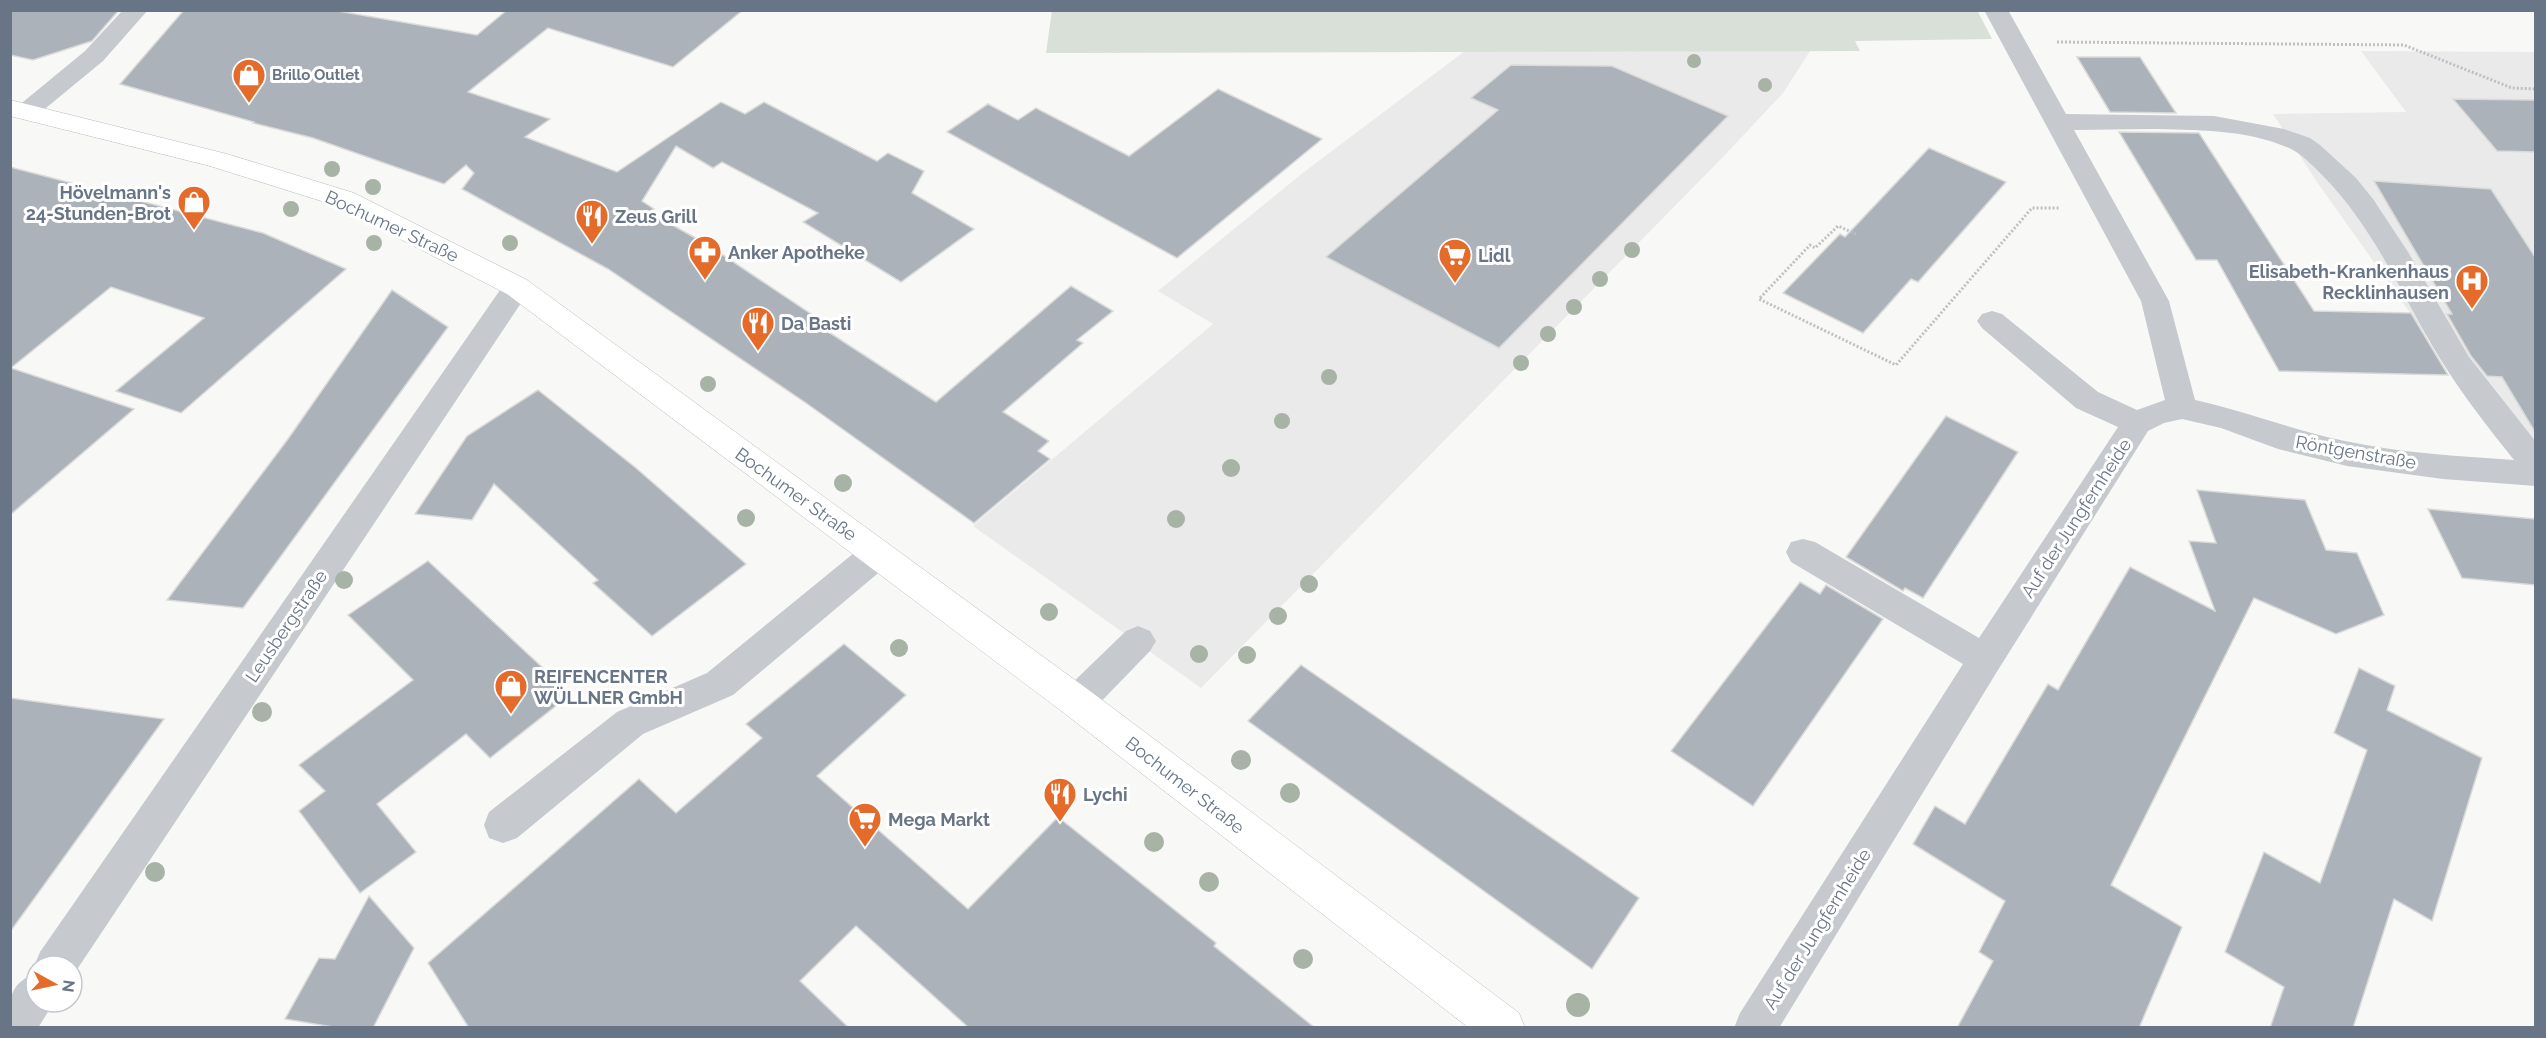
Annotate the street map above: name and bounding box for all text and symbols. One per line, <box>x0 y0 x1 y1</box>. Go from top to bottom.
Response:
shop icon: Brillo Outlet <box>231 57 267 104</box>
place label: Brillo Outlet <box>272 66 360 84</box>
place label: Hövelmann's 24-Stunden-Brot <box>26 182 171 224</box>
shop icon: Hövelmann's 24-Stunden-Brot <box>176 184 212 231</box>
street label: Bochumer Straße <box>322 186 462 266</box>
restaurant icon: Zeus Grill <box>574 198 610 245</box>
place label: Zeus Grill <box>615 206 697 227</box>
pharmacy icon: Anker Apotheke <box>687 234 723 281</box>
supermarket icon: Lidl <box>1437 237 1473 284</box>
place label: Anker Apotheke <box>728 242 865 263</box>
place label: Lidl <box>1478 245 1511 266</box>
place label: Elisabeth-Krankenhaus Recklinhausen <box>2249 261 2449 303</box>
hospital icon: Elisabeth-Krankenhaus Recklinhausen <box>2454 263 2490 310</box>
restaurant icon: Da Basti <box>740 305 776 352</box>
place label: Da Basti <box>781 313 851 334</box>
street label: Röntgenstraße <box>2294 431 2418 473</box>
street label: Auf der Jungfernheide <box>2017 434 2135 601</box>
street label: Bochumer Straße <box>731 443 861 545</box>
street label: Leusbergstraße <box>241 566 331 686</box>
place label: REIFENCENTER WÜLLNER GmbH <box>534 666 683 708</box>
shop icon: REIFENCENTER WÜLLNER GmbH <box>493 668 529 715</box>
street label: Bochumer Straße <box>1122 732 1249 838</box>
restaurant icon: Lychi <box>1042 776 1078 823</box>
place label: Lychi <box>1083 784 1128 805</box>
supermarket icon: Mega Markt <box>847 801 883 848</box>
place label: Mega Markt <box>888 809 990 830</box>
street label: Auf der Jungfernheide <box>1759 845 1875 1013</box>
north arrow <box>24 954 84 1014</box>
text: N <box>58 979 79 993</box>

